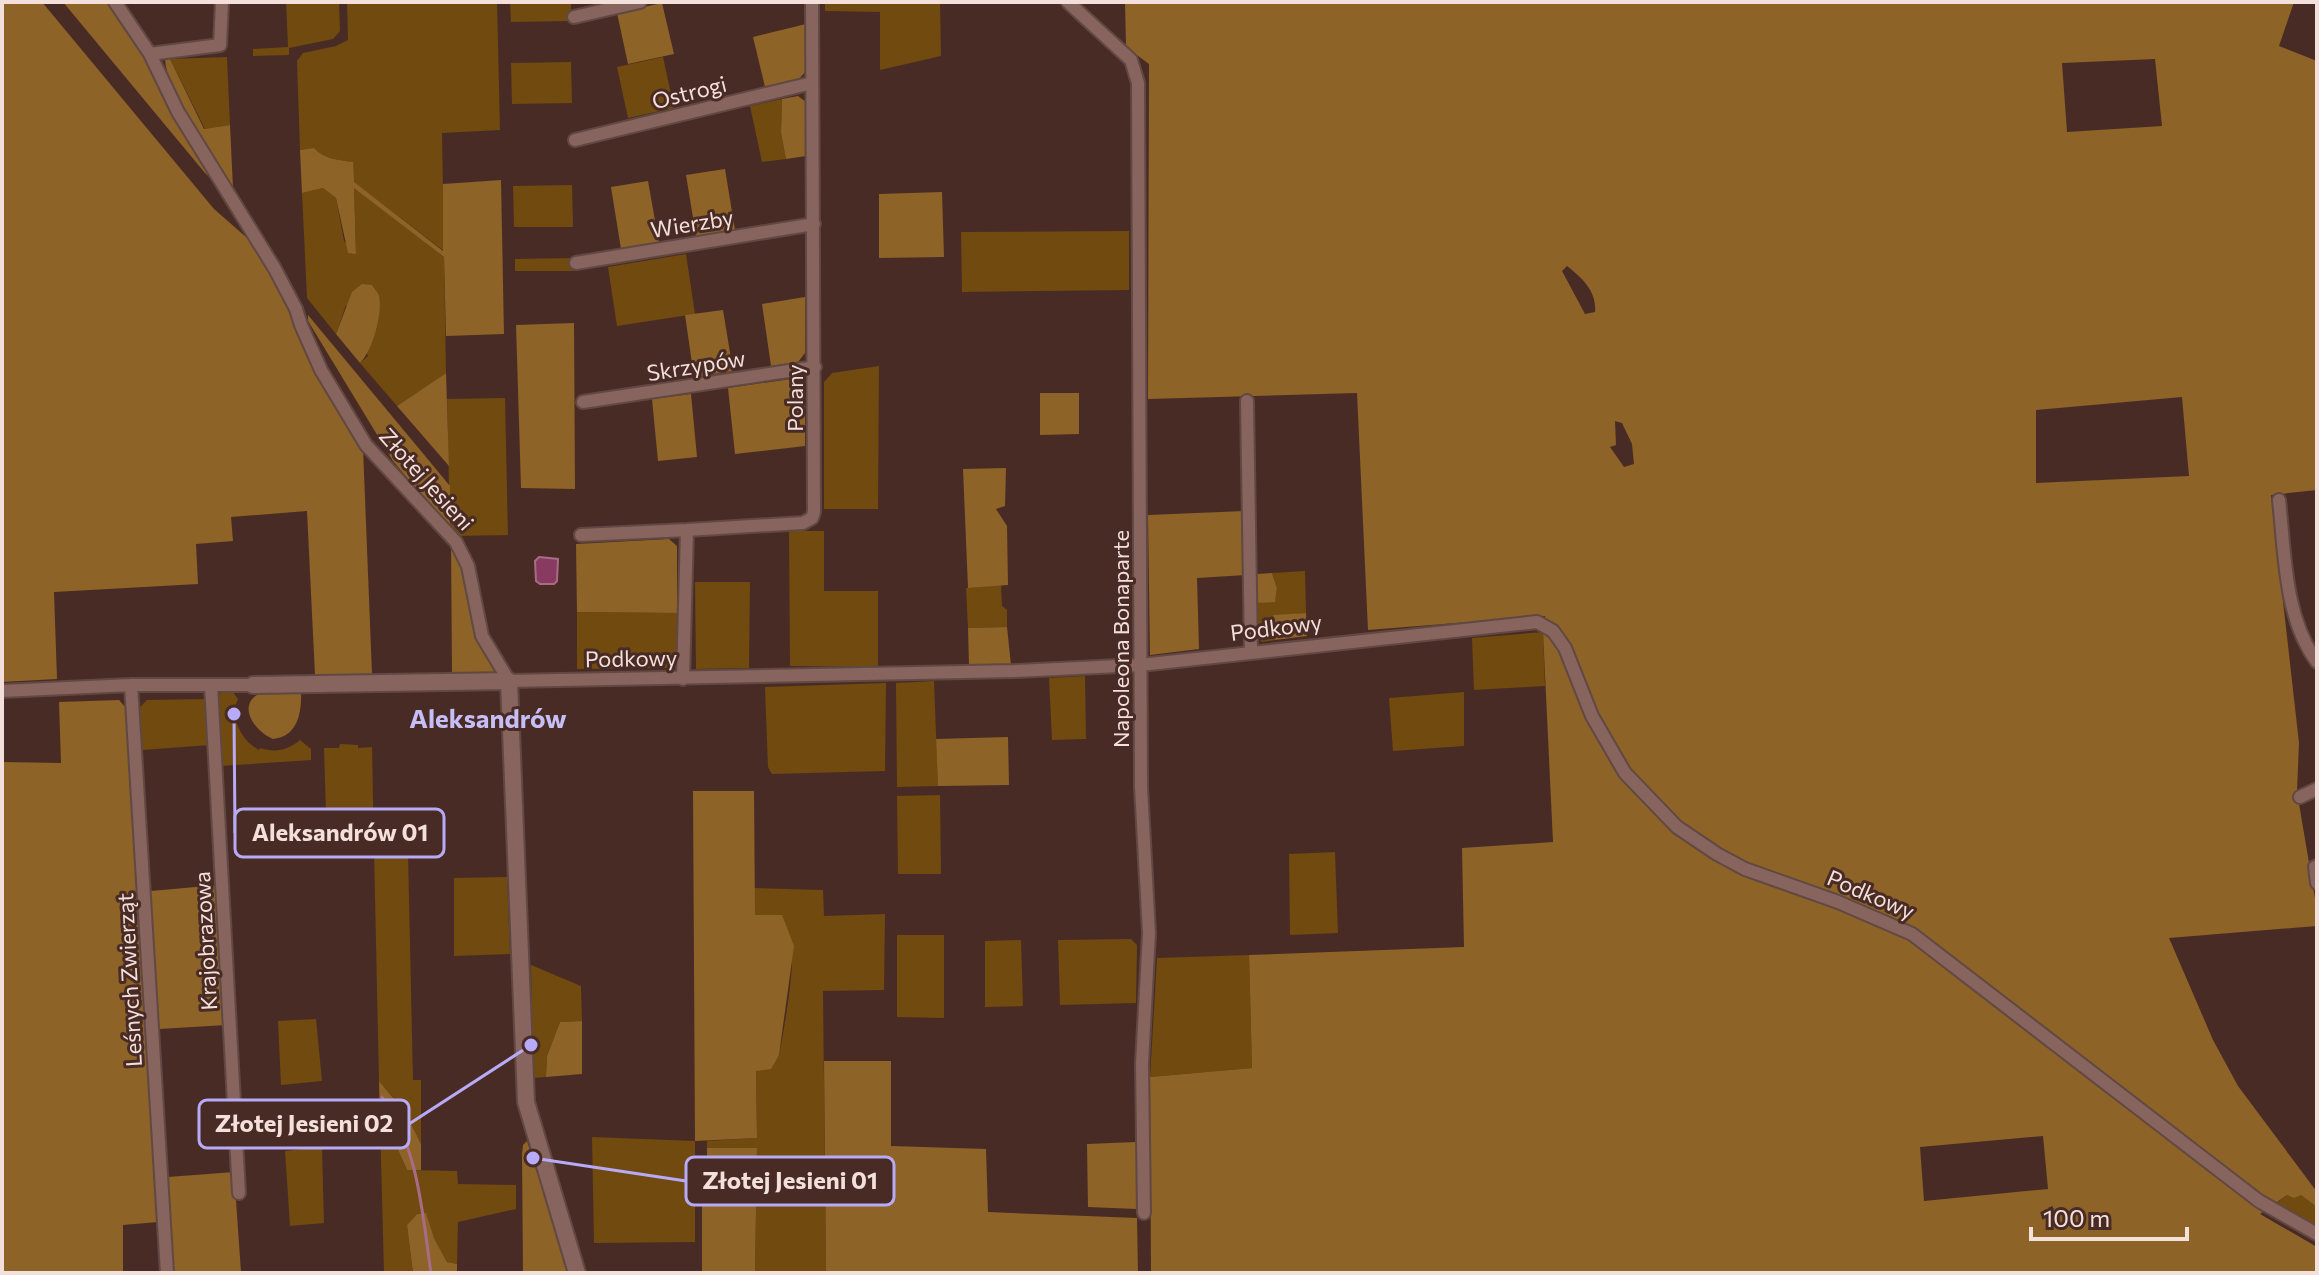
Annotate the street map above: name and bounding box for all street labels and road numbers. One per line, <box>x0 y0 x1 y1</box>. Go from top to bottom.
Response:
street label: Ostrogi <box>649 70 729 114</box>
street label: Wierzby <box>649 203 735 243</box>
street label: Skrzypów <box>645 344 748 386</box>
street label: Polany <box>781 364 808 432</box>
street label: Złotej Jesieni <box>374 422 480 536</box>
street label: Napoleona Bonaparte <box>1107 530 1134 748</box>
street label: Podkowy <box>1228 608 1324 646</box>
street label: Podkowy <box>585 644 677 672</box>
street label: Podkowy <box>1823 864 1919 924</box>
street label: Krajobrazowa <box>188 871 222 1011</box>
street label: Leśnych Zwierząt <box>111 892 147 1068</box>

